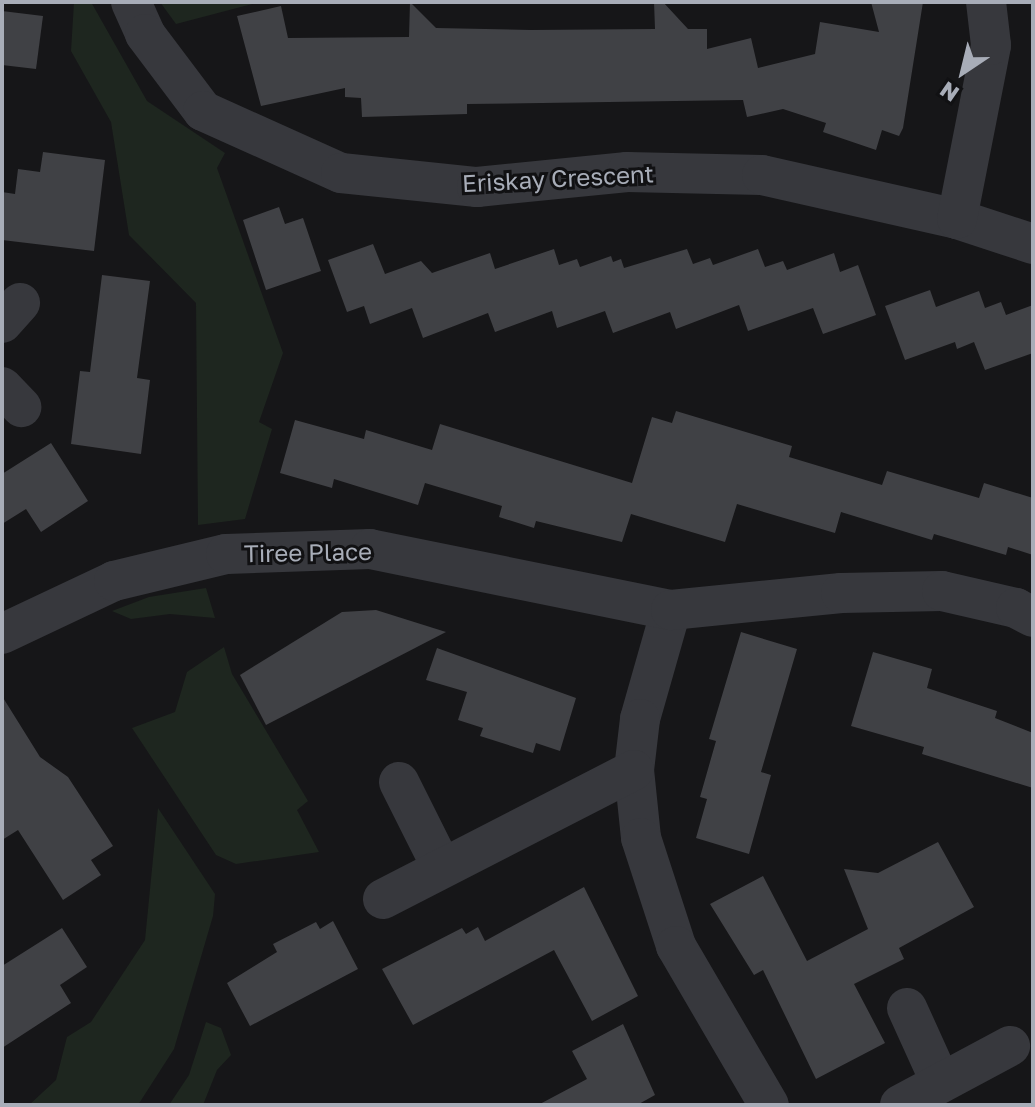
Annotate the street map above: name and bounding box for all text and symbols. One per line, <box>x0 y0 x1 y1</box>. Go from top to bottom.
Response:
north arrow <box>923 32 1003 112</box>
text: N <box>934 76 964 108</box>
street label: Eriskay Crescent <box>461 159 655 197</box>
street label: Tiree Place <box>244 536 372 568</box>

